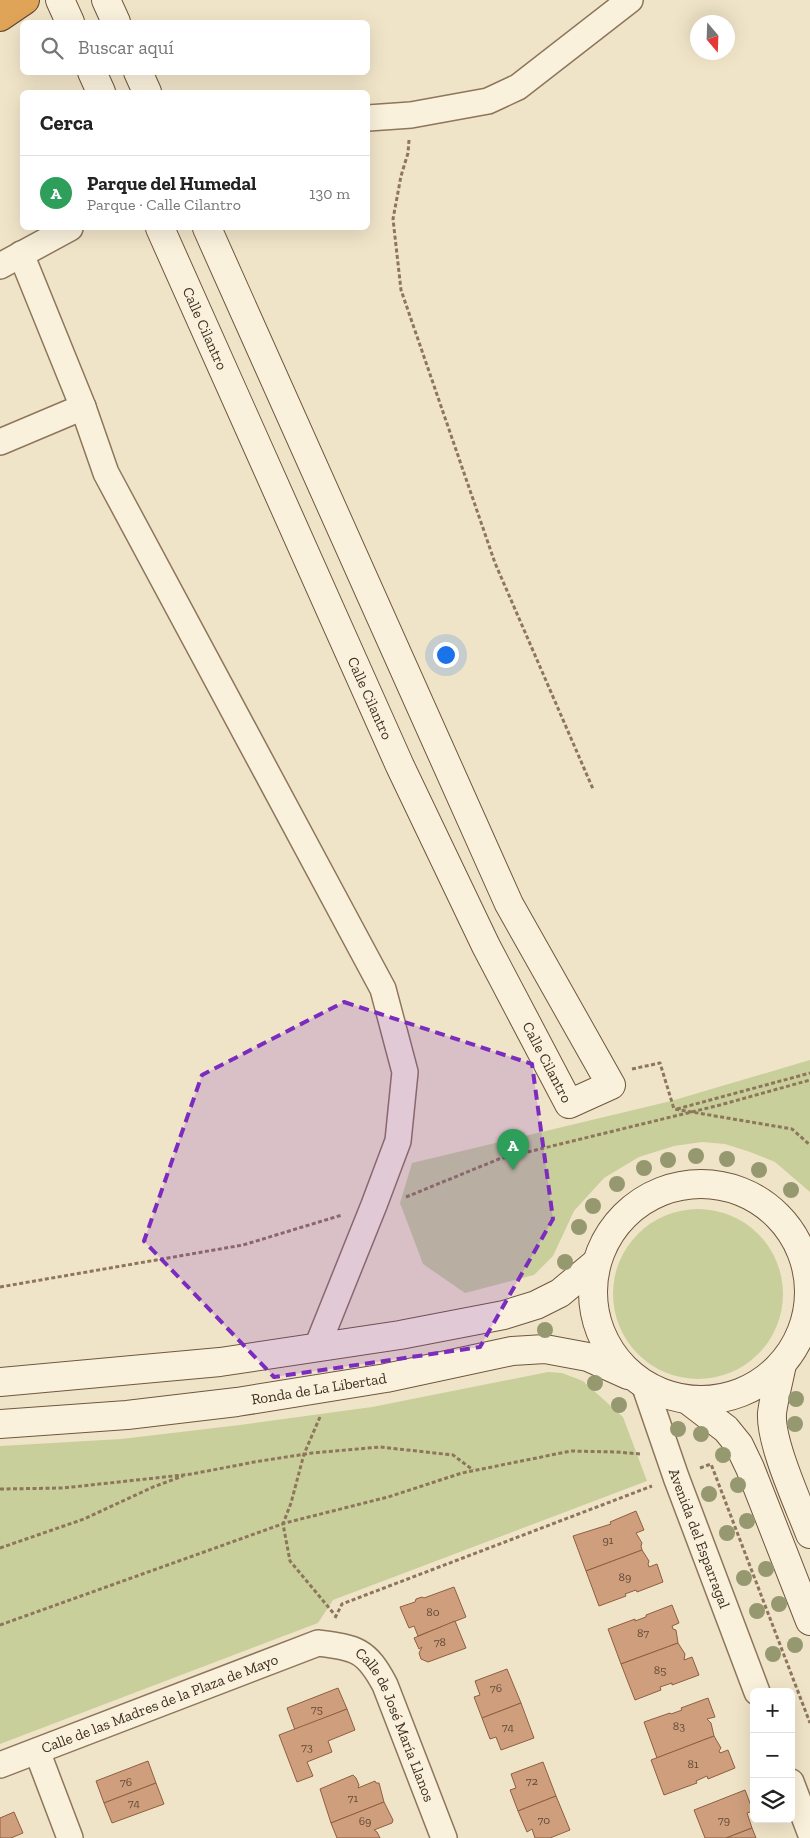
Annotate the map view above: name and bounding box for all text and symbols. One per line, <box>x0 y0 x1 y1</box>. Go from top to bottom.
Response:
north arrow <box>690 15 735 60</box>
search box <box>20 20 370 75</box>
icon: search <box>38 34 66 62</box>
text: Buscar aquí <box>78 36 174 59</box>
text: Cerca <box>40 110 93 135</box>
text: Parque del Humedal <box>87 172 256 195</box>
text: A <box>51 184 62 203</box>
text: 130 m <box>309 184 350 203</box>
text: Parque · Calle Cilantro <box>87 195 241 214</box>
street label: Calle Cilantro <box>179 284 231 373</box>
your location <box>433 642 459 668</box>
street label: Calle Cilantro <box>344 654 396 743</box>
street label: Calle Cilantro <box>518 1019 576 1106</box>
pin: A <box>497 1129 529 1170</box>
street label: Ronda de La Libertad <box>250 1369 389 1409</box>
street label: Avenida del Esparragal <box>665 1466 734 1611</box>
house number: 91 <box>603 1533 614 1547</box>
house number: 89 <box>619 1570 631 1584</box>
house number: 80 <box>426 1605 440 1619</box>
house number: 87 <box>637 1626 649 1640</box>
house number: 78 <box>434 1635 446 1649</box>
street label: Calle de José María Llanos <box>352 1644 438 1804</box>
street label: Calle de las Madres de la Plaza de Mayo <box>39 1650 281 1757</box>
house number: 85 <box>654 1663 666 1677</box>
house number: 76 <box>490 1681 502 1695</box>
map controls <box>750 1688 795 1823</box>
button: + <box>750 1688 795 1733</box>
house number: 75 <box>311 1702 323 1716</box>
house number: 83 <box>673 1719 685 1733</box>
house number: 74 <box>502 1720 514 1734</box>
button: − <box>750 1733 795 1778</box>
house number: 73 <box>301 1740 313 1754</box>
house number: 81 <box>687 1757 699 1771</box>
house number: 72 <box>526 1774 538 1788</box>
house number: 76 <box>120 1775 132 1789</box>
button: layers <box>750 1778 795 1823</box>
house number: 71 <box>348 1791 359 1805</box>
house number: 74 <box>128 1796 140 1810</box>
house number: 70 <box>538 1813 550 1827</box>
house number: 79 <box>718 1813 730 1827</box>
house number: 69 <box>359 1814 371 1828</box>

